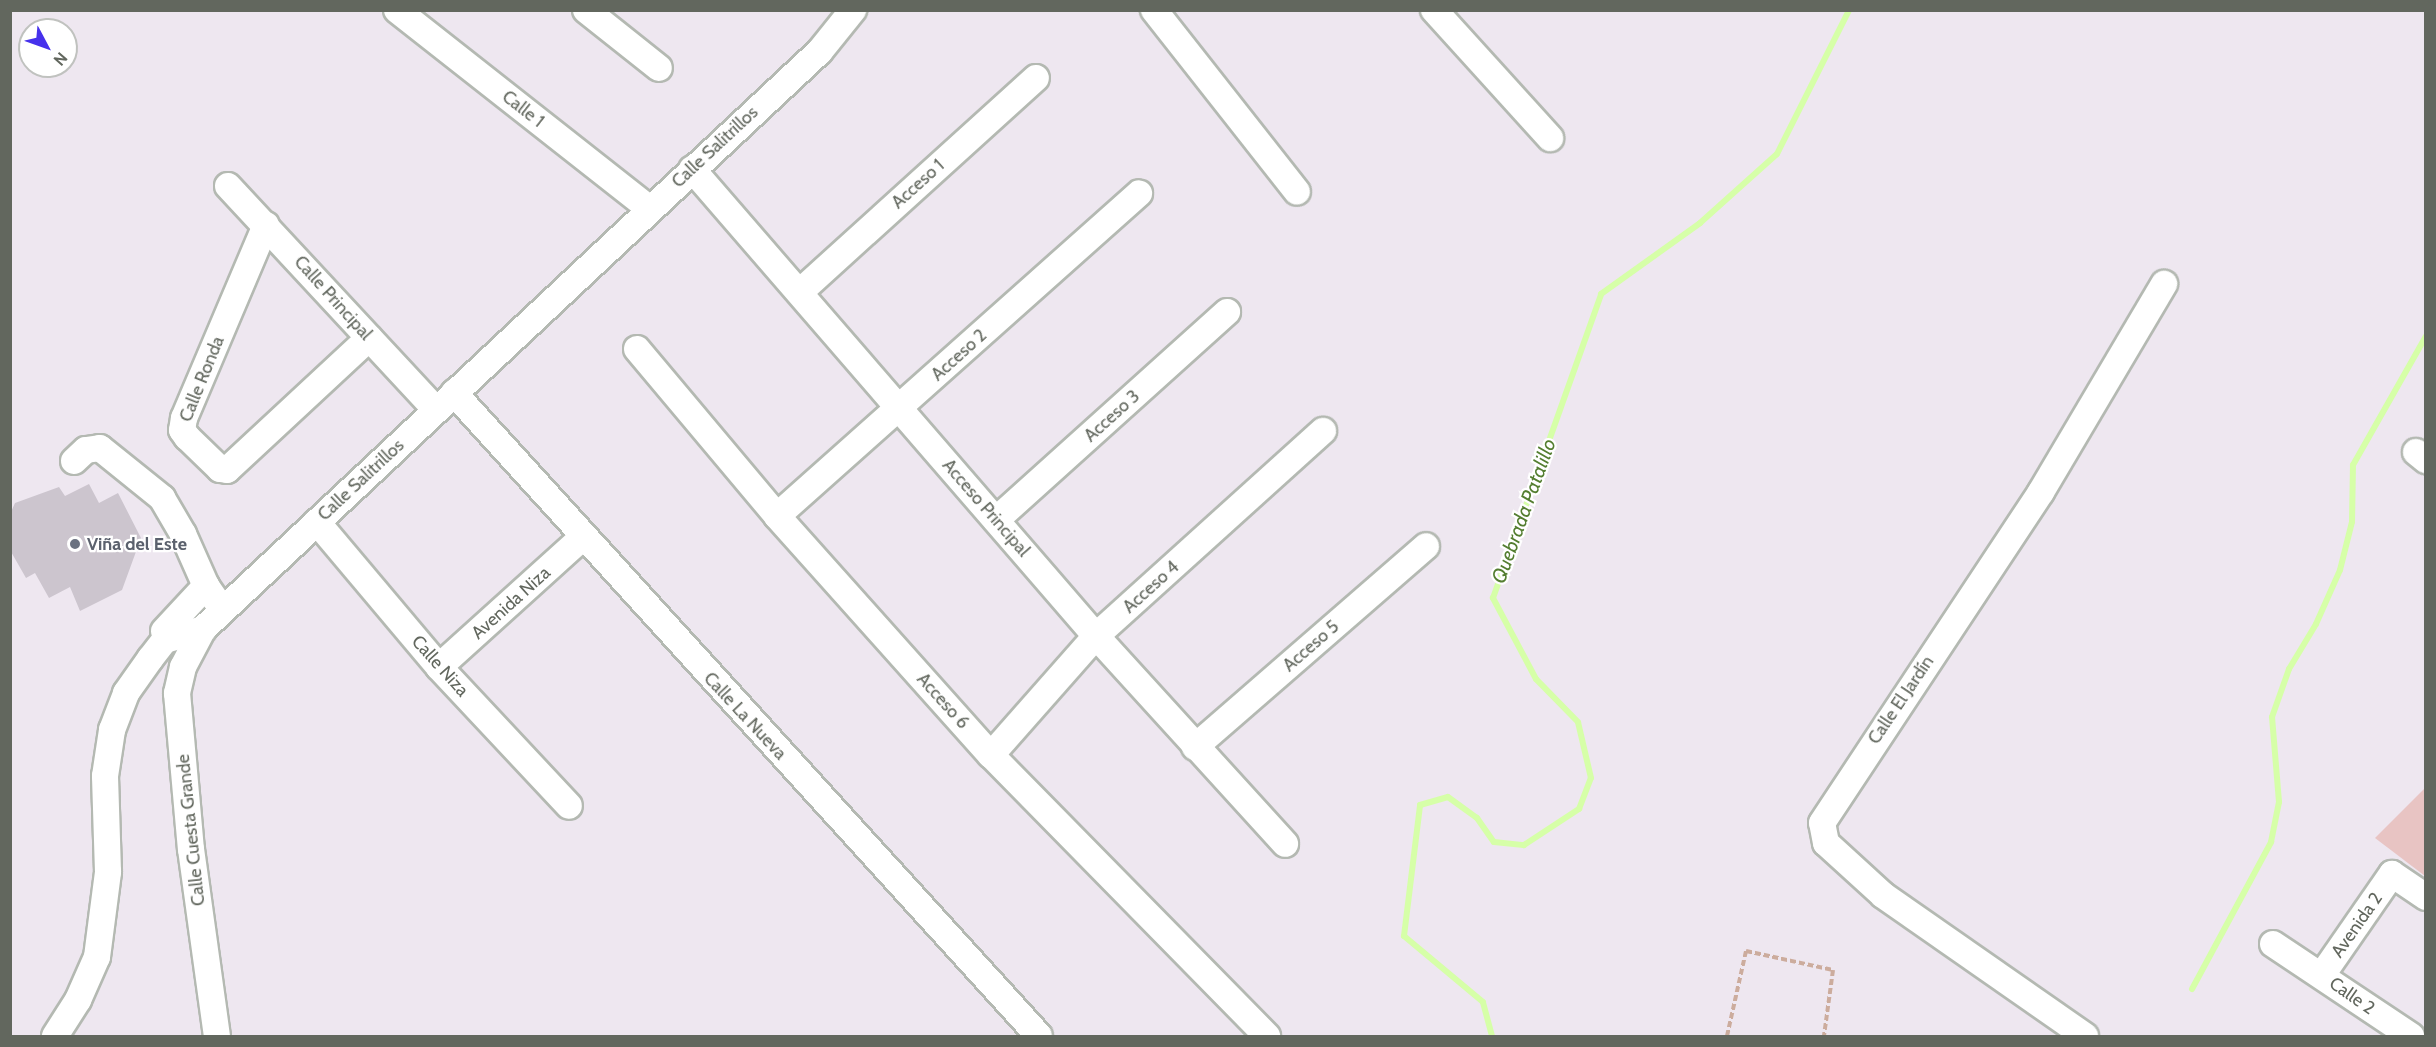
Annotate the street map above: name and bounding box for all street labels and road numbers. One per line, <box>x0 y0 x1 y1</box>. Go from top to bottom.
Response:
street label: Calle 1 <box>498 86 548 132</box>
street label: Calle Salitrillos <box>667 102 763 192</box>
street label: Acceso 1 <box>887 155 949 213</box>
street label: Calle Principal <box>290 251 376 345</box>
street label: Acceso 2 <box>927 325 991 385</box>
street label: Calle Ronda <box>175 333 229 425</box>
street label: Acceso 3 <box>1080 385 1144 447</box>
street label: Calle Salitrillos <box>313 435 409 525</box>
street label: Acceso Principal <box>938 455 1034 561</box>
street label: Acceso 4 <box>1119 556 1183 618</box>
street label: Avenida Niza <box>467 562 555 644</box>
street label: Acceso 5 <box>1279 616 1343 676</box>
street label: Calle Niza <box>407 631 473 701</box>
street label: Calle El Jardín <box>1864 652 1938 748</box>
street label: Calle La Nueva <box>699 668 791 764</box>
street label: Acceso 6 <box>912 669 974 733</box>
street label: Calle Cuesta Grande <box>172 753 210 907</box>
street label: Avenida 2 <box>2327 888 2387 962</box>
street label: Calle 2 <box>2325 973 2379 1019</box>

